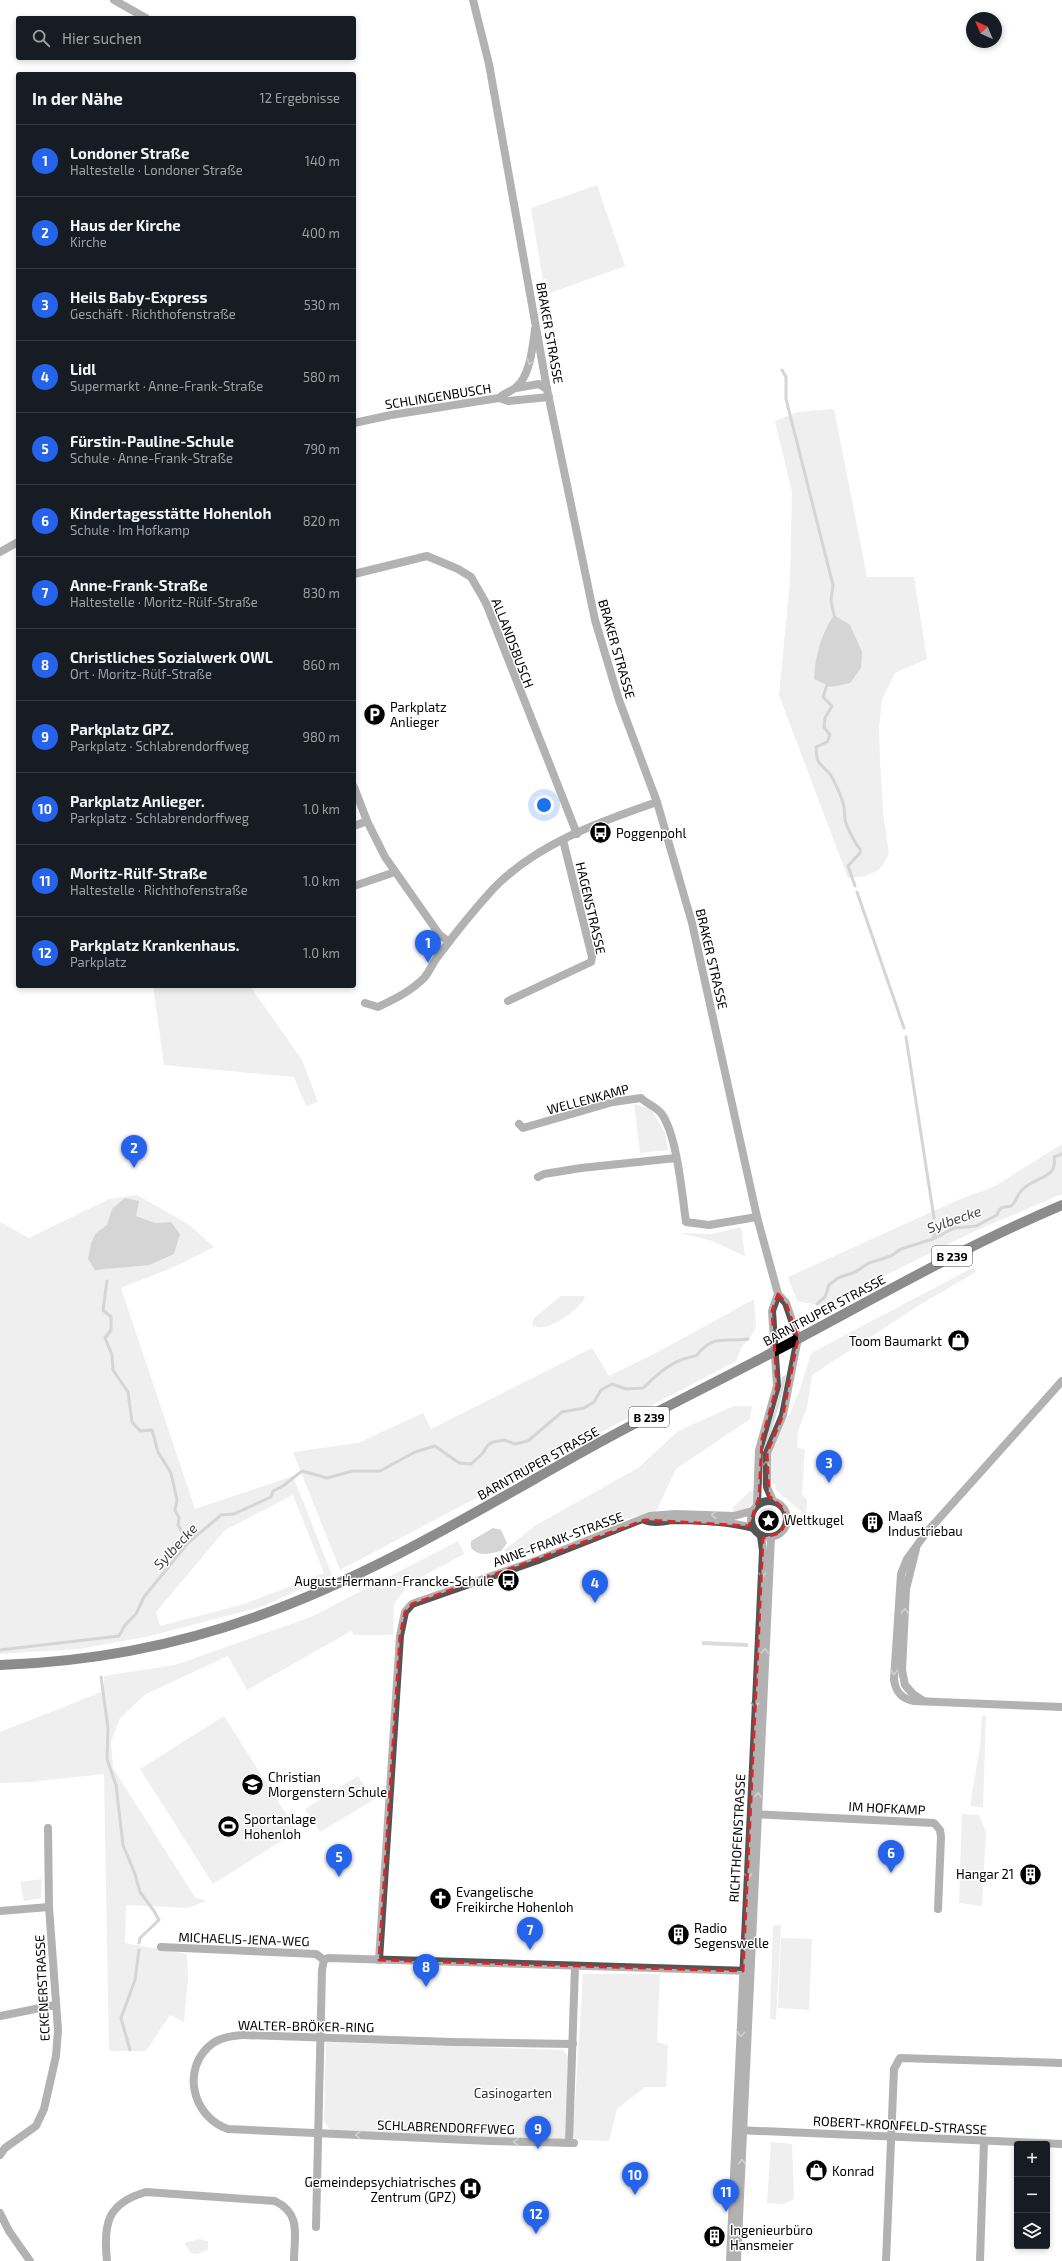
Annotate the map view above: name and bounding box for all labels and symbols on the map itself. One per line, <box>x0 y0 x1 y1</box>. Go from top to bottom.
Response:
north arrow <box>966 12 1002 48</box>
street label: BRAKER STRASSE <box>533 281 567 385</box>
one-way arrow <box>526 358 534 365</box>
street label: SCHLINGENBUSCH <box>384 380 492 412</box>
street label: ALLANDSBUSCH <box>489 596 537 690</box>
street label: BRAKER STRASSE <box>595 597 639 701</box>
place label: Parkplatz Anlieger <box>390 699 447 730</box>
parking icon: Parkplatz Anlieger <box>362 701 388 727</box>
your location <box>534 795 554 815</box>
bus stop icon: Poggenpohl <box>588 820 614 846</box>
place label: Poggenpohl <box>616 825 686 841</box>
street label: HAGENSTRASSE <box>573 860 609 956</box>
street label: BRAKER STRASSE <box>693 907 731 1011</box>
pin: 1 <box>415 930 441 963</box>
street label: WELLENKAMP <box>545 1080 631 1118</box>
pin: 2 <box>121 1135 147 1168</box>
water label: Sylbecke <box>925 1202 984 1236</box>
road number: B 239 <box>932 1246 972 1266</box>
street label: BARNTRUPER STRASSE <box>760 1271 888 1349</box>
shop icon: Toom Baumarkt <box>945 1328 971 1354</box>
place label: Toom Baumarkt <box>849 1333 942 1349</box>
road number: B 239 <box>629 1407 669 1427</box>
street label: BARNTRUPER STRASSE <box>475 1423 601 1503</box>
pin: 3 <box>816 1450 842 1483</box>
one-way arrow <box>762 1461 771 1467</box>
place icon: Weltkugel <box>755 1507 781 1533</box>
street label: ANNE-FRANK-STRASSE <box>491 1508 625 1570</box>
place label: Maaß Industriebau <box>888 1508 963 1539</box>
building icon: Maaß Industriebau <box>859 1510 885 1536</box>
one-way arrow <box>711 1511 717 1519</box>
place label: Weltkugel <box>784 1512 844 1528</box>
water label: Sylbecke <box>150 1519 201 1572</box>
bus stop icon: August-Hermann-Francke-Schule <box>496 1568 522 1594</box>
pin: 4 <box>582 1570 608 1603</box>
one-way arrow <box>757 1572 766 1578</box>
place label: August-Hermann-Francke-Schule <box>295 1573 494 1589</box>
one-way arrow <box>901 1608 910 1614</box>
one-way arrow <box>761 1648 770 1654</box>
one-way arrow <box>890 1669 899 1675</box>
one-way arrow <box>751 1702 760 1708</box>
place label: Christian Morgenstern Schule <box>268 1769 387 1800</box>
school or university icon: Christian Morgenstern Schule <box>240 1771 266 1797</box>
street label: RICHTHOFENSTRASSE <box>726 1773 748 1903</box>
one-way arrow <box>754 1792 763 1798</box>
street label: IM HOFKAMP <box>848 1798 926 1818</box>
place label: Sportanlage Hohenloh <box>244 1811 316 1842</box>
sports icon: Sportanlage Hohenloh <box>216 1813 242 1839</box>
pin: 6 <box>878 1840 904 1873</box>
pin: 5 <box>326 1844 352 1877</box>
building icon: Hangar 21 <box>1017 1861 1043 1887</box>
place label: Hangar 21 <box>956 1866 1014 1882</box>
one-way arrow <box>743 1873 752 1879</box>
place label: Evangelische Freikirche Hohenloh <box>456 1884 574 1915</box>
church icon: Evangelische Freikirche Hohenloh <box>427 1886 453 1912</box>
pin: 7 <box>517 1917 543 1950</box>
place label: Radio Segenswelle <box>694 1920 769 1951</box>
building icon: Radio Segenswelle <box>665 1922 691 1948</box>
street label: MICHAELIS-JENA-WEG <box>178 1929 310 1949</box>
street label: ECKENERSTRASSE <box>31 1934 53 2042</box>
pin: 8 <box>413 1954 439 1987</box>
street label: WALTER-BRÖKER-RING <box>238 2017 374 2035</box>
one-way arrow <box>736 2031 745 2037</box>
park label: Casinogarten <box>474 2085 552 2101</box>
street label: ROBERT-KRONFELD-STRASSE <box>813 2112 987 2138</box>
pin: 9 <box>525 2116 551 2149</box>
street label: SCHLABRENDORFFWEG <box>377 2117 515 2137</box>
one-way arrow <box>355 2131 361 2140</box>
one-way arrow <box>513 2138 519 2146</box>
shop icon: Konrad <box>803 2158 829 2184</box>
one-way arrow <box>738 2159 746 2165</box>
pin: 10 <box>622 2162 648 2195</box>
place label: Konrad <box>832 2163 874 2179</box>
place label: Gemeindepsychiatrisches Zentrum (GPZ) <box>305 2174 456 2205</box>
hospital icon: Gemeindepsychiatrisches Zentrum (GPZ) <box>458 2176 484 2202</box>
pin: 11 <box>713 2179 739 2212</box>
pin: 12 <box>523 2201 549 2234</box>
place label: Ingenieurbüro Hansmeier <box>730 2222 813 2253</box>
building icon: Ingenieurbüro Hansmeier <box>702 2224 728 2250</box>

